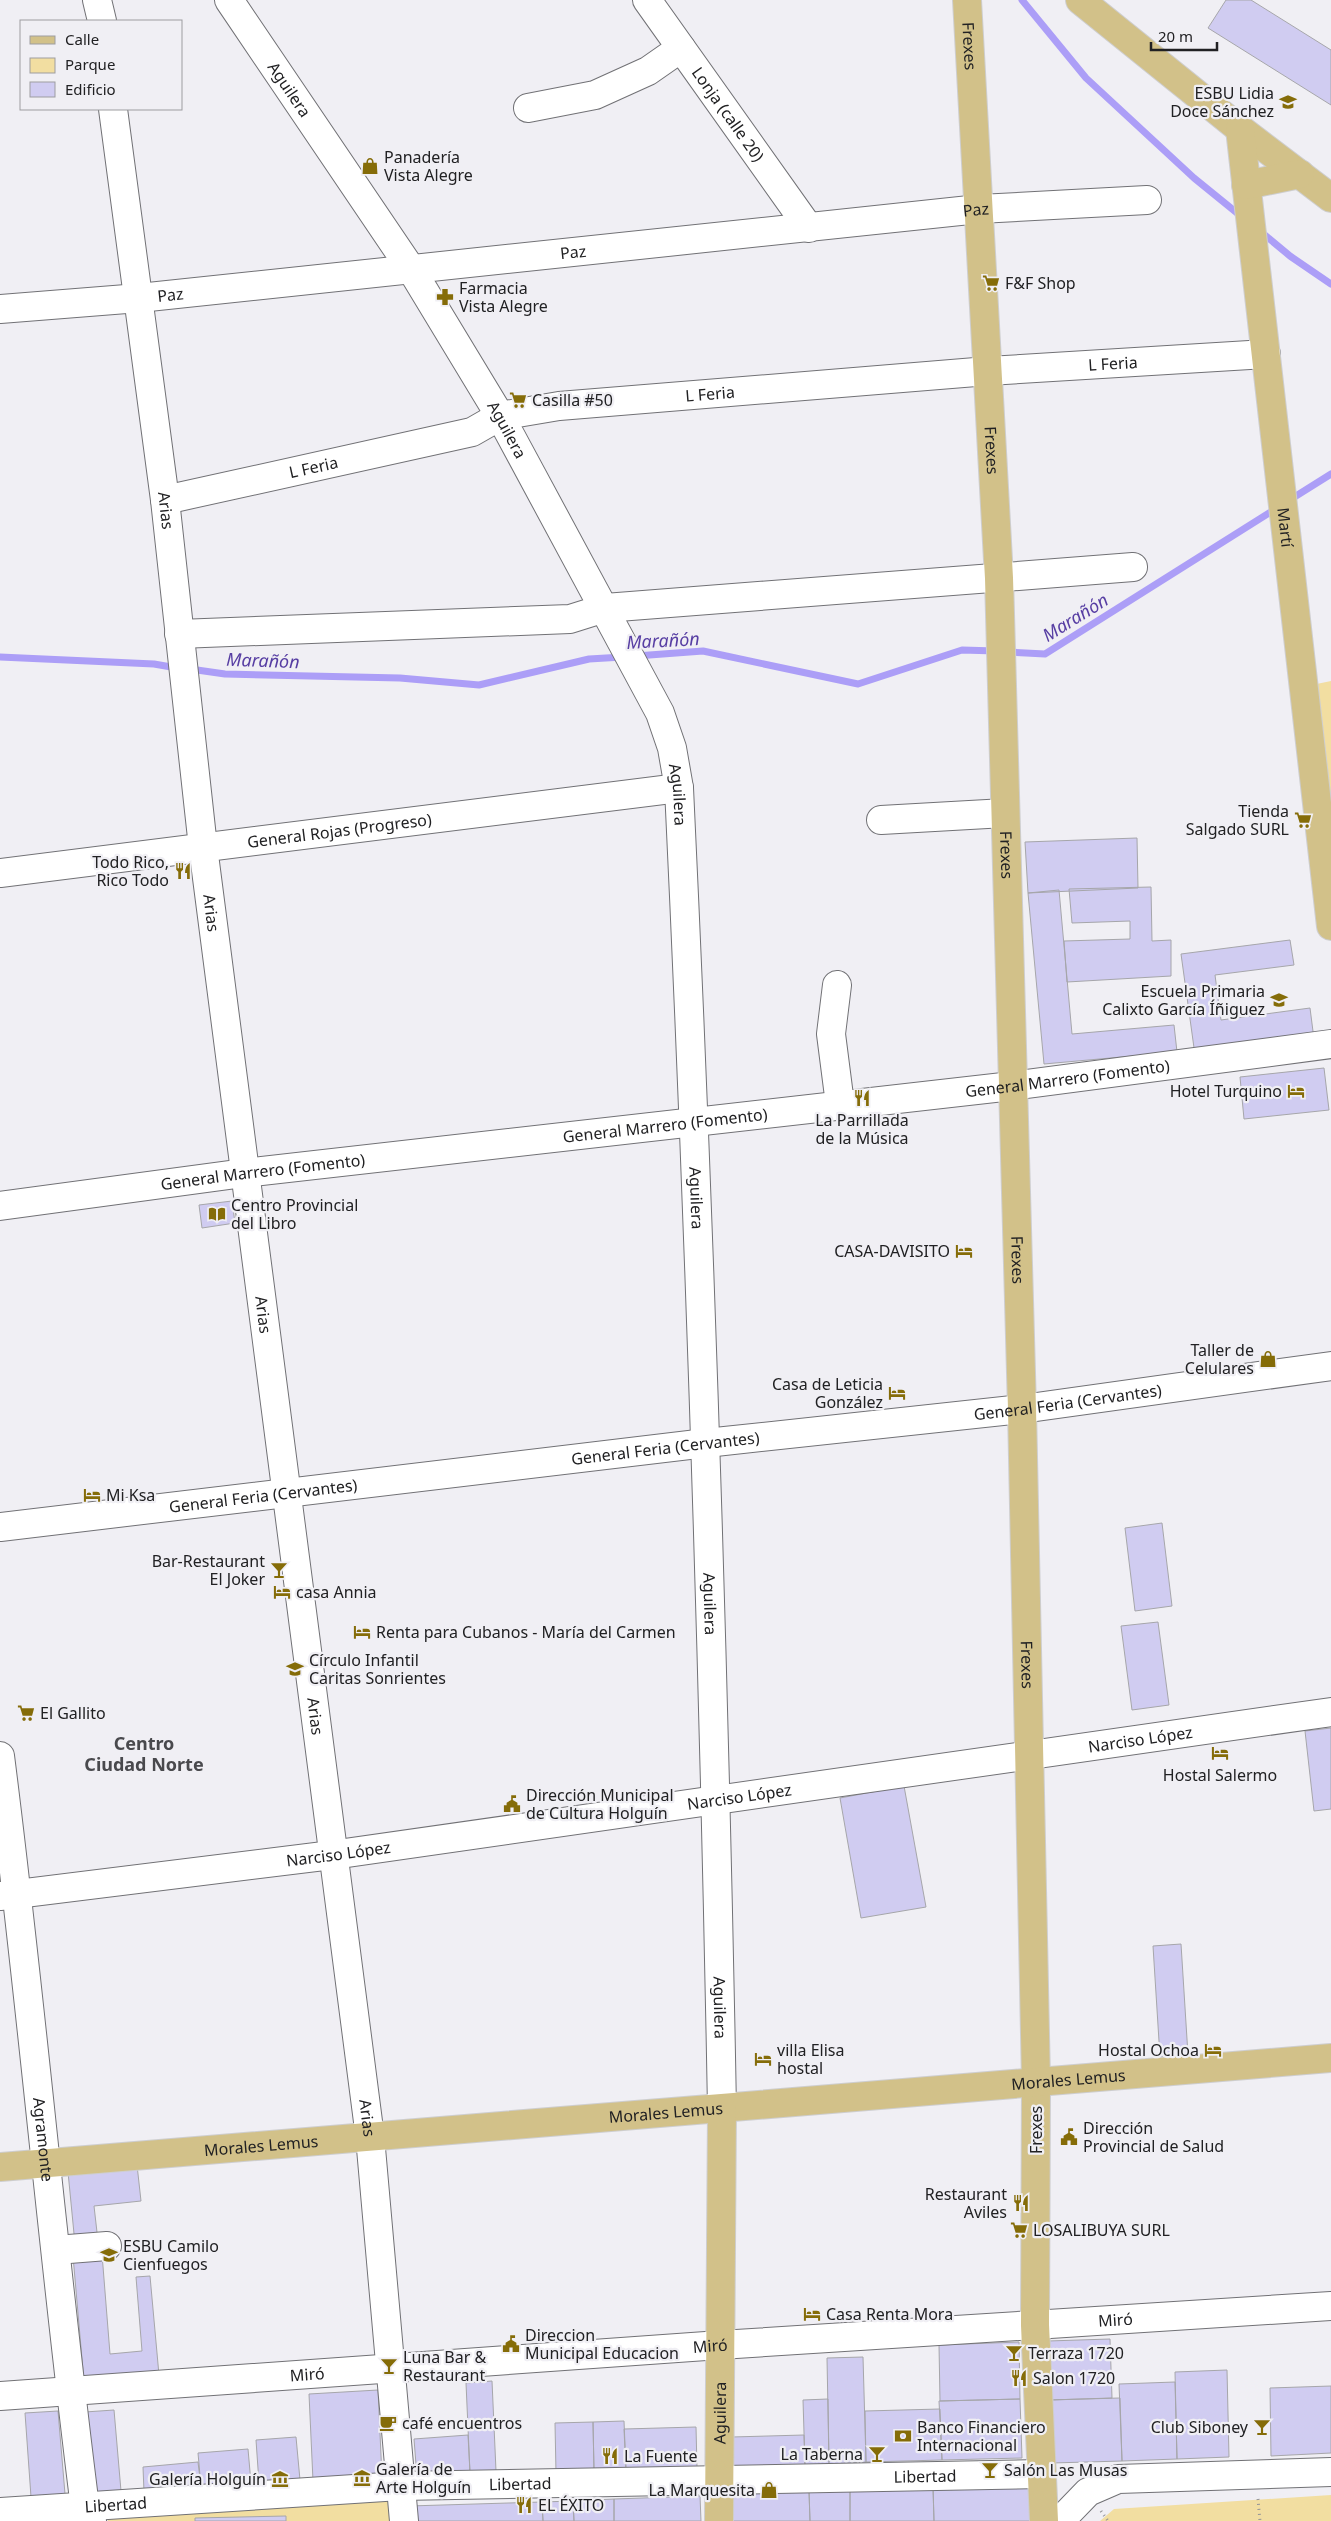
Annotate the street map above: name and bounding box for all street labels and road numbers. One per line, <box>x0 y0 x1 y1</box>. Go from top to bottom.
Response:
street label: Frexes <box>957 21 982 71</box>
street label: Aguilera <box>263 57 316 122</box>
street label: Lonja (calle 20) <box>687 62 769 166</box>
street label: Paz <box>962 197 990 222</box>
street label: Paz <box>559 240 587 264</box>
street label: Paz <box>156 282 185 307</box>
street label: L Feria <box>1087 351 1138 376</box>
street label: L Feria <box>684 381 736 407</box>
street label: Aguilera <box>482 397 532 462</box>
street label: Frexes <box>980 426 1004 475</box>
street label: L Feria <box>287 451 340 483</box>
street label: Arias <box>153 490 179 530</box>
street label: Martí <box>1272 506 1299 549</box>
street label: Aguilera <box>664 762 692 826</box>
street label: General Rojas (Progreso) <box>246 808 433 853</box>
street label: Frexes <box>995 831 1018 879</box>
street label: Arias <box>198 893 225 933</box>
street label: General Marrero (Fomento) <box>964 1054 1171 1102</box>
street label: General Marrero (Fomento) <box>562 1103 769 1148</box>
street label: General Marrero (Fomento) <box>159 1148 366 1195</box>
street label: Aguilera <box>684 1166 709 1230</box>
street label: Frexes <box>1006 1235 1030 1284</box>
street label: Arias <box>250 1295 277 1335</box>
street label: General Feria (Cervantes) <box>973 1379 1163 1425</box>
street label: General Feria (Cervantes) <box>570 1426 761 1470</box>
street label: General Feria (Cervantes) <box>168 1474 359 1518</box>
street label: Aguilera <box>698 1572 722 1635</box>
street label: Frexes <box>1016 1640 1039 1689</box>
street label: Arias <box>302 1696 329 1736</box>
street label: Narciso López <box>1087 1721 1194 1758</box>
street label: Narciso López <box>686 1778 793 1815</box>
street label: Narciso López <box>285 1836 392 1872</box>
street label: Aguilera <box>708 1976 732 2039</box>
street label: Morales Lemus <box>1010 2064 1126 2095</box>
street label: Agramonte <box>28 2096 59 2183</box>
street label: Morales Lemus <box>608 2097 724 2128</box>
street label: Arias <box>354 2098 381 2138</box>
street label: Frexes <box>1025 2106 1047 2154</box>
street label: Morales Lemus <box>203 2130 319 2161</box>
street label: Miró <box>1097 2308 1133 2332</box>
street label: Miró <box>692 2334 728 2358</box>
street label: Miró <box>289 2362 325 2386</box>
street label: Aguilera <box>709 2382 731 2444</box>
street label: Libertad <box>894 2465 957 2488</box>
street label: Libertad <box>489 2472 552 2495</box>
street label: Libertad <box>84 2491 148 2517</box>

